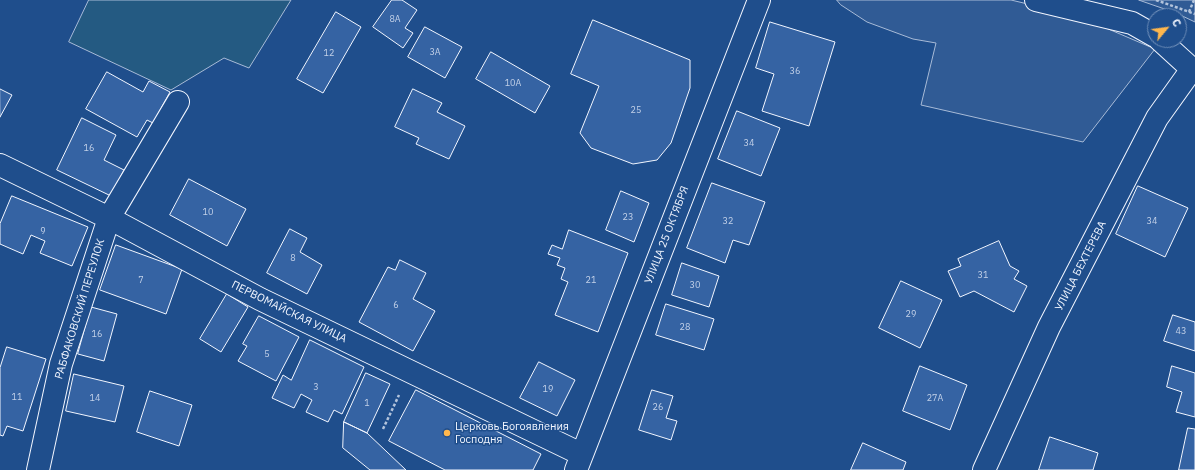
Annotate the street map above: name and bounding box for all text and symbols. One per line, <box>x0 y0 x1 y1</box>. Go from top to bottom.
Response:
north arrow <box>1147 8 1187 48</box>
house number: 8А <box>389 14 401 24</box>
text: С <box>1169 16 1184 29</box>
house number: 3А <box>429 47 441 57</box>
house number: 12 <box>324 48 334 58</box>
house number: 36 <box>790 66 800 76</box>
house number: 10А <box>505 78 521 88</box>
house number: 25 <box>631 105 641 115</box>
house number: 34 <box>744 138 754 148</box>
house number: 16 <box>84 143 94 153</box>
street label: УЛИЦА 25 ОКТЯБРЯ <box>642 184 692 286</box>
house number: 10 <box>203 207 213 217</box>
house number: 23 <box>623 212 633 222</box>
house number: 32 <box>723 216 733 226</box>
house number: 34 <box>1147 216 1157 226</box>
street label: УЛИЦА БЕХТЕРЕВА <box>1053 219 1109 313</box>
house number: 9 <box>40 226 46 236</box>
street label: РАБФАКОВСКИЙ ПЕРЕУЛОК <box>52 237 108 381</box>
house number: 8 <box>290 253 296 263</box>
house number: 31 <box>978 270 988 280</box>
house number: 7 <box>138 275 144 285</box>
house number: 21 <box>586 275 596 285</box>
street label: ПЕРВОМАЙСКАЯ УЛИЦА <box>229 278 349 346</box>
house number: 30 <box>690 280 700 290</box>
house number: 6 <box>393 300 399 310</box>
house number: 29 <box>906 309 916 319</box>
house number: 28 <box>680 322 690 332</box>
house number: 43 <box>1176 326 1186 336</box>
house number: 16 <box>92 329 102 339</box>
house number: 5 <box>264 349 270 359</box>
house number: 3 <box>313 382 319 392</box>
house number: 19 <box>543 384 553 394</box>
house number: 11 <box>12 392 22 402</box>
house number: 14 <box>90 393 100 403</box>
house number: 27А <box>927 393 943 403</box>
house number: 1 <box>364 398 370 408</box>
house number: 26 <box>653 402 663 412</box>
place label: Церковь Богоявления Господня <box>455 420 569 446</box>
marker: Церковь Богоявления Господня <box>442 428 452 438</box>

